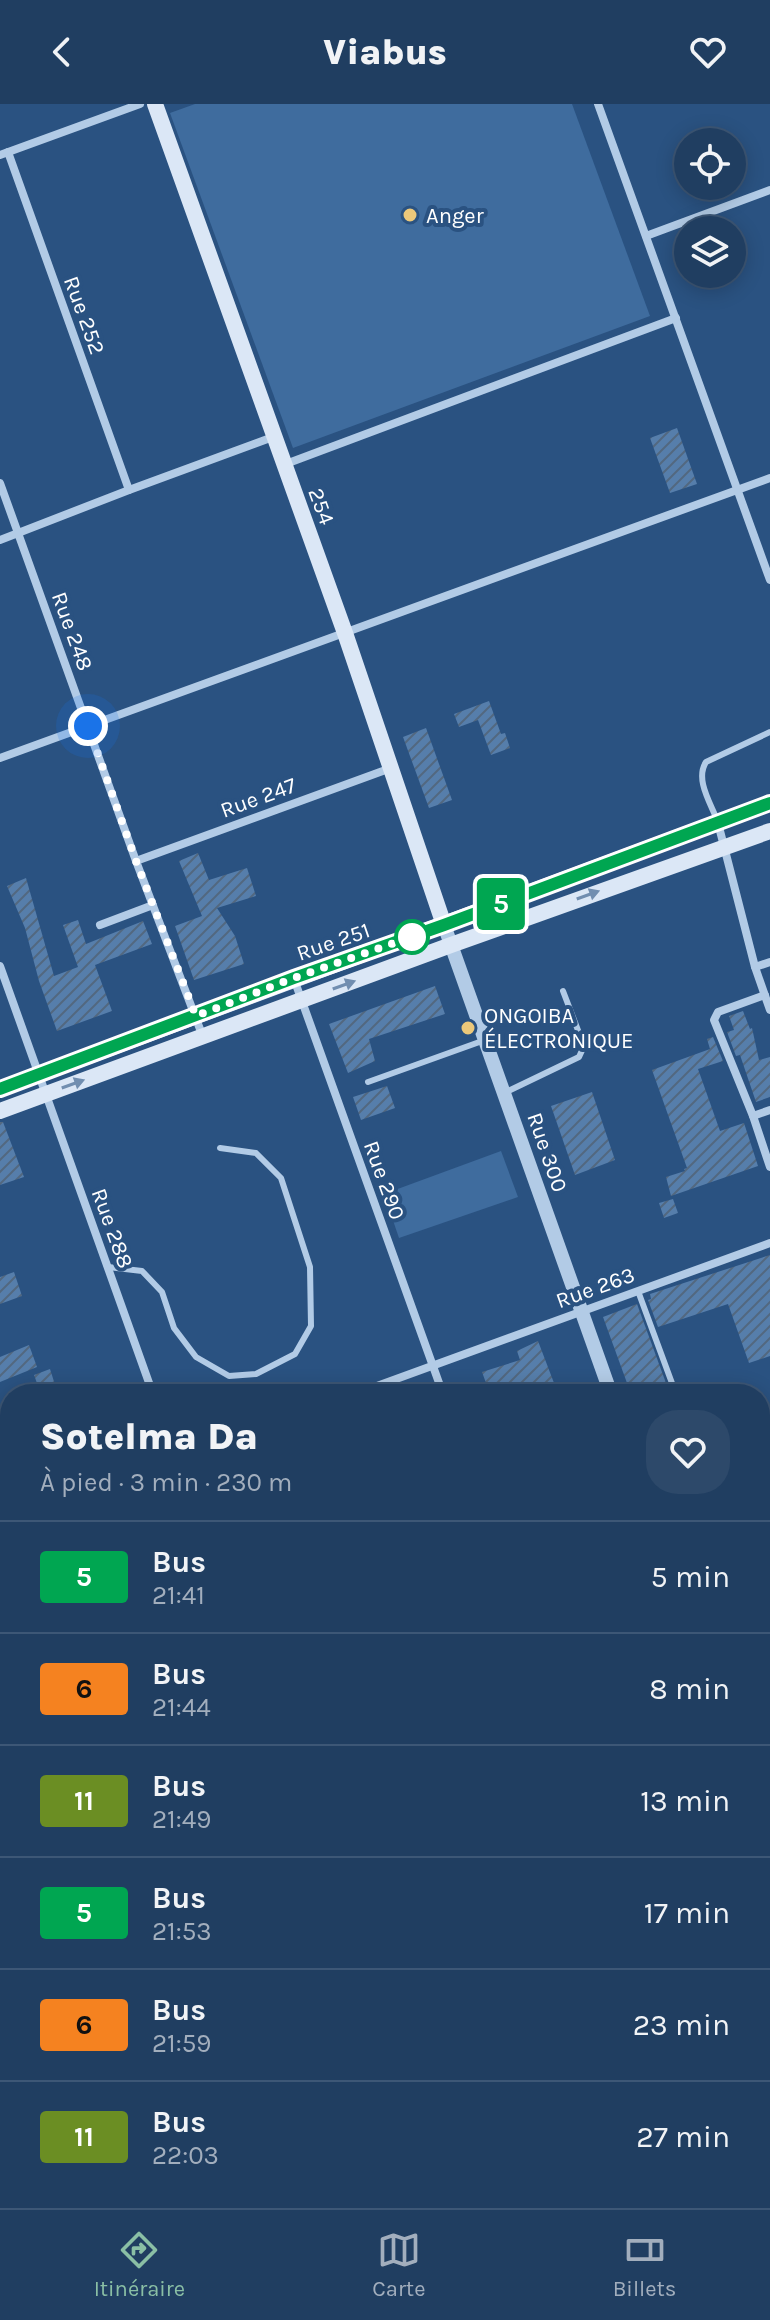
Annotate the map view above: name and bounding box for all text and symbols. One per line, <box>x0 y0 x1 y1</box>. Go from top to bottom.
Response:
icon: back <box>40 30 84 74</box>
icon: heart <box>686 30 730 74</box>
text: Viabus <box>323 31 447 73</box>
map controls <box>674 128 746 288</box>
button: locate <box>674 128 746 200</box>
place label: Anger <box>426 203 484 229</box>
marker: Anger <box>401 206 419 224</box>
button: layers <box>674 216 746 288</box>
street label: Rue 252 <box>58 273 110 358</box>
street label: 254 <box>302 484 340 528</box>
street label: Rue 248 <box>46 588 98 674</box>
your location <box>68 706 108 746</box>
street label: Rue 247 <box>217 772 300 824</box>
line badge: 5 <box>475 878 527 930</box>
text: 5 <box>493 887 509 920</box>
one-way arrow <box>576 889 600 901</box>
street label: Rue 251 <box>293 917 373 967</box>
unlabelled marker <box>395 920 429 954</box>
one-way arrow <box>332 978 356 991</box>
place label: ONGOIBA ÉLECTRONIQUE <box>484 1003 633 1054</box>
marker: ONGOIBA ÉLECTRONIQUE <box>459 1019 477 1037</box>
one-way arrow <box>62 1077 86 1090</box>
street label: Rue 300 <box>521 1109 573 1196</box>
street label: Rue 290 <box>358 1137 410 1223</box>
street label: Rue 288 <box>86 1185 138 1272</box>
street label: Rue 263 <box>553 1262 638 1314</box>
button: heart <box>646 1410 730 1494</box>
text: Sotelma Da <box>40 1414 258 1459</box>
text: À pied · 3 min · 230 m <box>40 1467 292 1498</box>
text: Bus <box>152 1544 206 1580</box>
text: 5 min <box>651 1559 730 1595</box>
text: 5 <box>76 1560 92 1593</box>
text: 21:41 <box>152 1580 205 1611</box>
text: Bus <box>152 1656 206 1692</box>
text: 8 min <box>649 1671 730 1707</box>
text: 6 <box>76 1672 93 1705</box>
text: 21:44 <box>152 1692 211 1723</box>
text: Bus <box>152 1768 206 1804</box>
text: 13 min <box>640 1783 730 1819</box>
text: 11 <box>74 1784 94 1817</box>
text: 21:49 <box>152 1804 211 1835</box>
text: Bus <box>152 1880 206 1916</box>
text: 17 min <box>644 1895 730 1931</box>
text: 5 <box>76 1896 92 1929</box>
text: 21:53 <box>152 1916 212 1947</box>
text: Bus <box>152 1992 206 2028</box>
text: 23 min <box>633 2007 730 2043</box>
text: 6 <box>76 2008 93 2041</box>
text: 21:59 <box>152 2028 211 2059</box>
text: Bus <box>152 2104 206 2140</box>
text: 27 min <box>636 2119 730 2155</box>
text: 11 <box>74 2120 94 2153</box>
text: 22:03 <box>152 2140 219 2171</box>
tab: Itinéraire <box>94 2228 185 2302</box>
tab: Carte <box>372 2228 425 2302</box>
tab: Billets <box>613 2228 676 2302</box>

